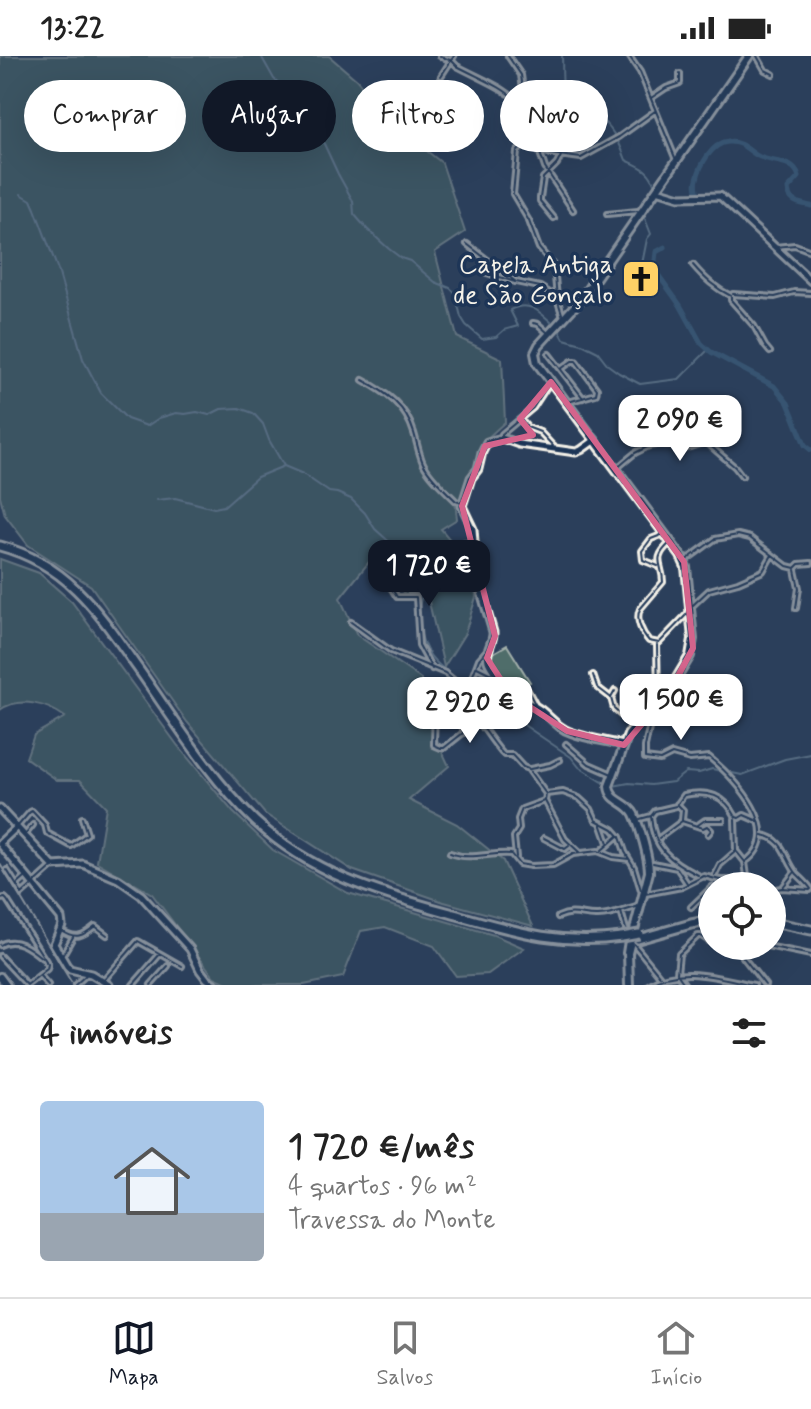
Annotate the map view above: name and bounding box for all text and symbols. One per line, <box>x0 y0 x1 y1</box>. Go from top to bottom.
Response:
text: 13:22 <box>40 9 105 48</box>
chip: Comprar <box>24 80 186 152</box>
chip: Alugar <box>202 80 336 152</box>
chip: Filtros <box>352 80 484 152</box>
chip: Novo <box>500 80 608 152</box>
place label: Capela Antiga de São Gonçalo <box>453 249 613 313</box>
church icon: Capela Antiga de São Gonçalo <box>620 258 662 300</box>
pin: 2 090 € <box>606 395 754 463</box>
text: 2 090 € <box>637 404 723 438</box>
pin: 1 720 € <box>355 540 503 608</box>
text: 1 720 € <box>386 549 472 583</box>
pin: 1 500 € <box>607 674 755 742</box>
pin: 2 920 € <box>396 677 544 745</box>
text: 1 500 € <box>638 683 724 717</box>
text: 2 920 € <box>425 686 515 720</box>
map controls <box>698 872 786 960</box>
button: locate <box>698 872 786 960</box>
text: 4 imóveis <box>40 1011 172 1056</box>
icon: filters <box>727 1011 771 1055</box>
text: 1 720 €/mês <box>288 1125 474 1170</box>
icon: home <box>104 1133 200 1229</box>
text: 4 quartos · 96 m² <box>288 1170 477 1204</box>
text: Travessa do Monte <box>288 1204 496 1238</box>
tab: Mapa <box>109 1316 159 1392</box>
tab: Salvos <box>376 1316 433 1392</box>
tab: Início <box>651 1316 702 1392</box>

